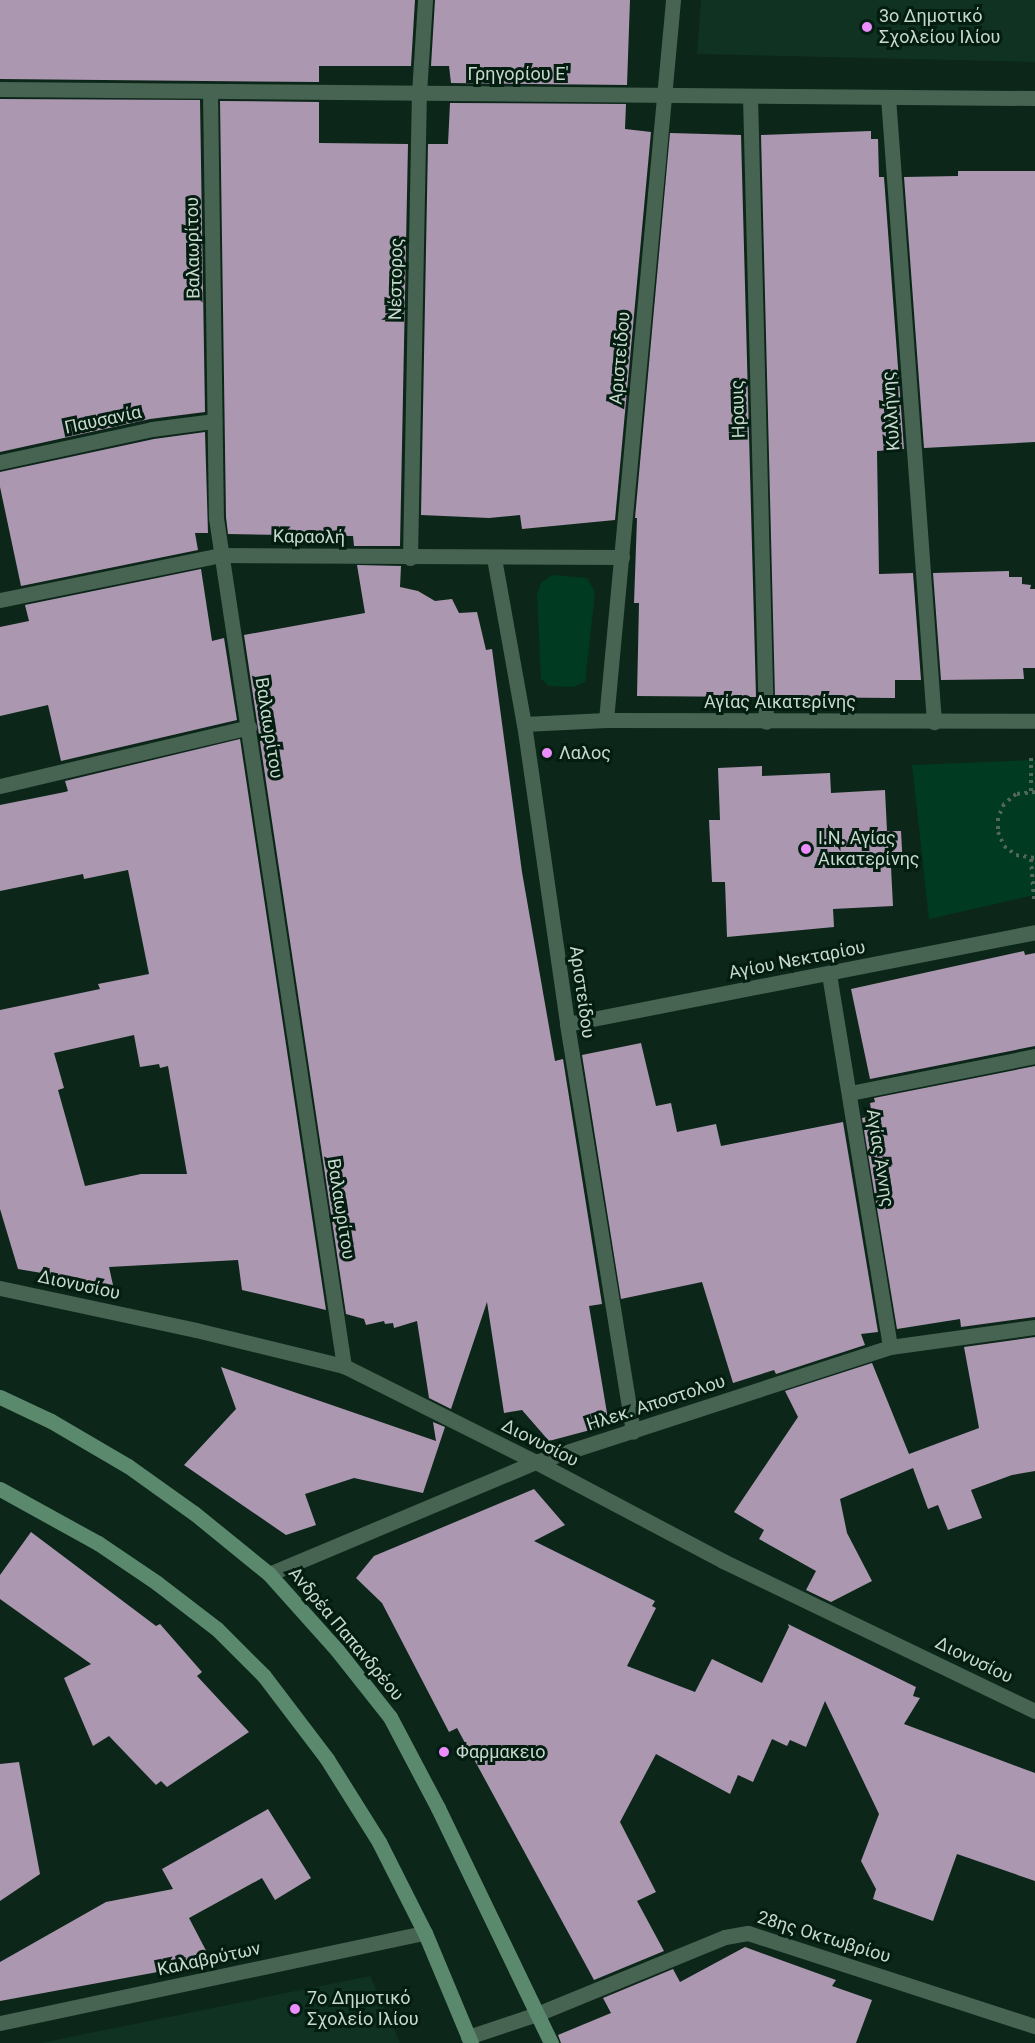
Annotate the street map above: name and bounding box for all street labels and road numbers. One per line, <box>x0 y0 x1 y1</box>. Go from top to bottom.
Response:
street label: Γρηγορίου Ε' <box>467 63 569 85</box>
street label: Βαλαωρίτου <box>181 197 205 299</box>
street label: Νέστορος <box>384 238 408 320</box>
street label: Αριστείδου <box>605 311 635 405</box>
street label: Κυλλήνης <box>877 370 905 452</box>
street label: Ηραυις <box>726 379 750 439</box>
street label: Παυσανία <box>63 401 143 439</box>
street label: Καραολή <box>273 526 345 548</box>
street label: Βαλαωρίτου <box>250 676 288 780</box>
street label: Αγίας Αικατερίνης <box>704 691 856 713</box>
street label: Αγίου Νεκταρίου <box>727 936 867 984</box>
street label: Αριστείδου <box>565 944 599 1040</box>
street label: Αγίας Άννης <box>862 1107 898 1209</box>
street label: Βαλαωρίτου <box>322 1157 360 1261</box>
street label: Διονυσίου <box>36 1266 122 1304</box>
street label: Ηλεκ. Αποστολου <box>584 1370 728 1436</box>
street label: Διονυσίου <box>498 1414 582 1472</box>
street label: Ανδρέα Παπανδρέου <box>284 1563 408 1705</box>
street label: Διονυσίου <box>932 1632 1016 1688</box>
street label: 28ης Οκτωβρίου <box>755 1906 893 1968</box>
street label: Καλαβρύτων <box>155 1938 263 1980</box>

